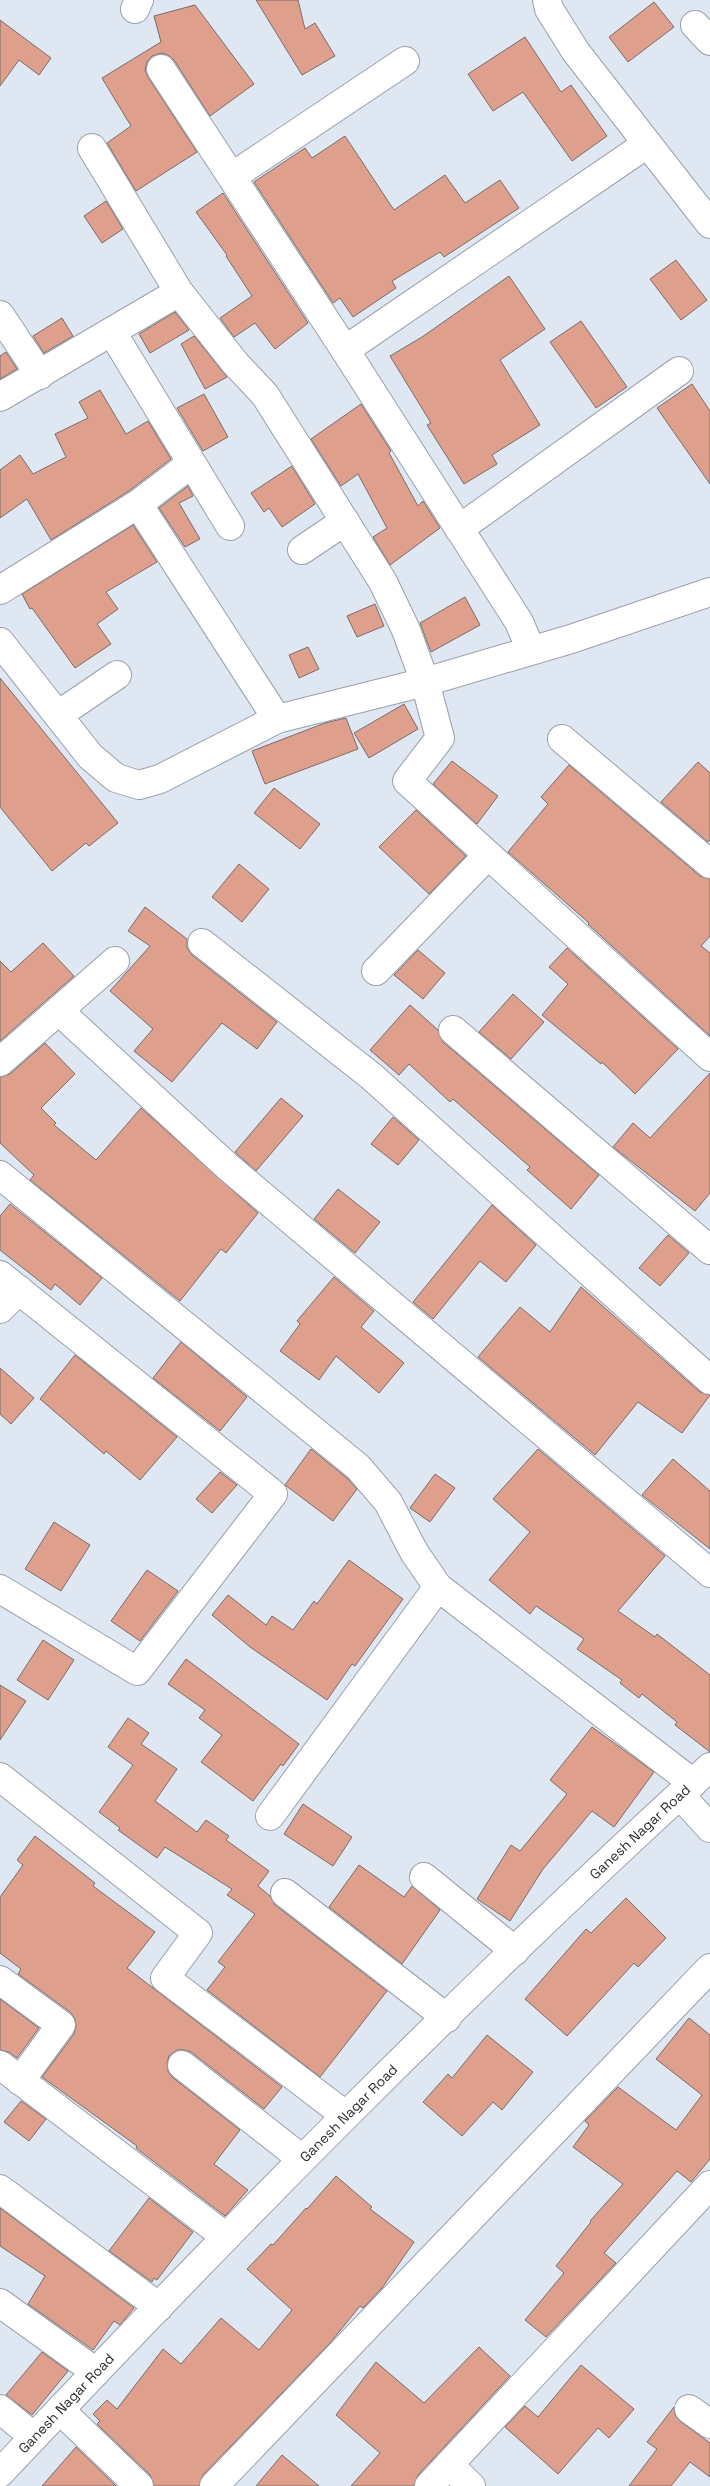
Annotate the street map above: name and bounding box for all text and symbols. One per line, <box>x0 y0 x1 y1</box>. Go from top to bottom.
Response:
street label: Ganesh Nagar Road <box>586 1781 694 1883</box>
street label: Ganesh Nagar Road <box>296 2060 401 2166</box>
street label: Ganesh Nagar Road <box>14 2350 118 2457</box>

